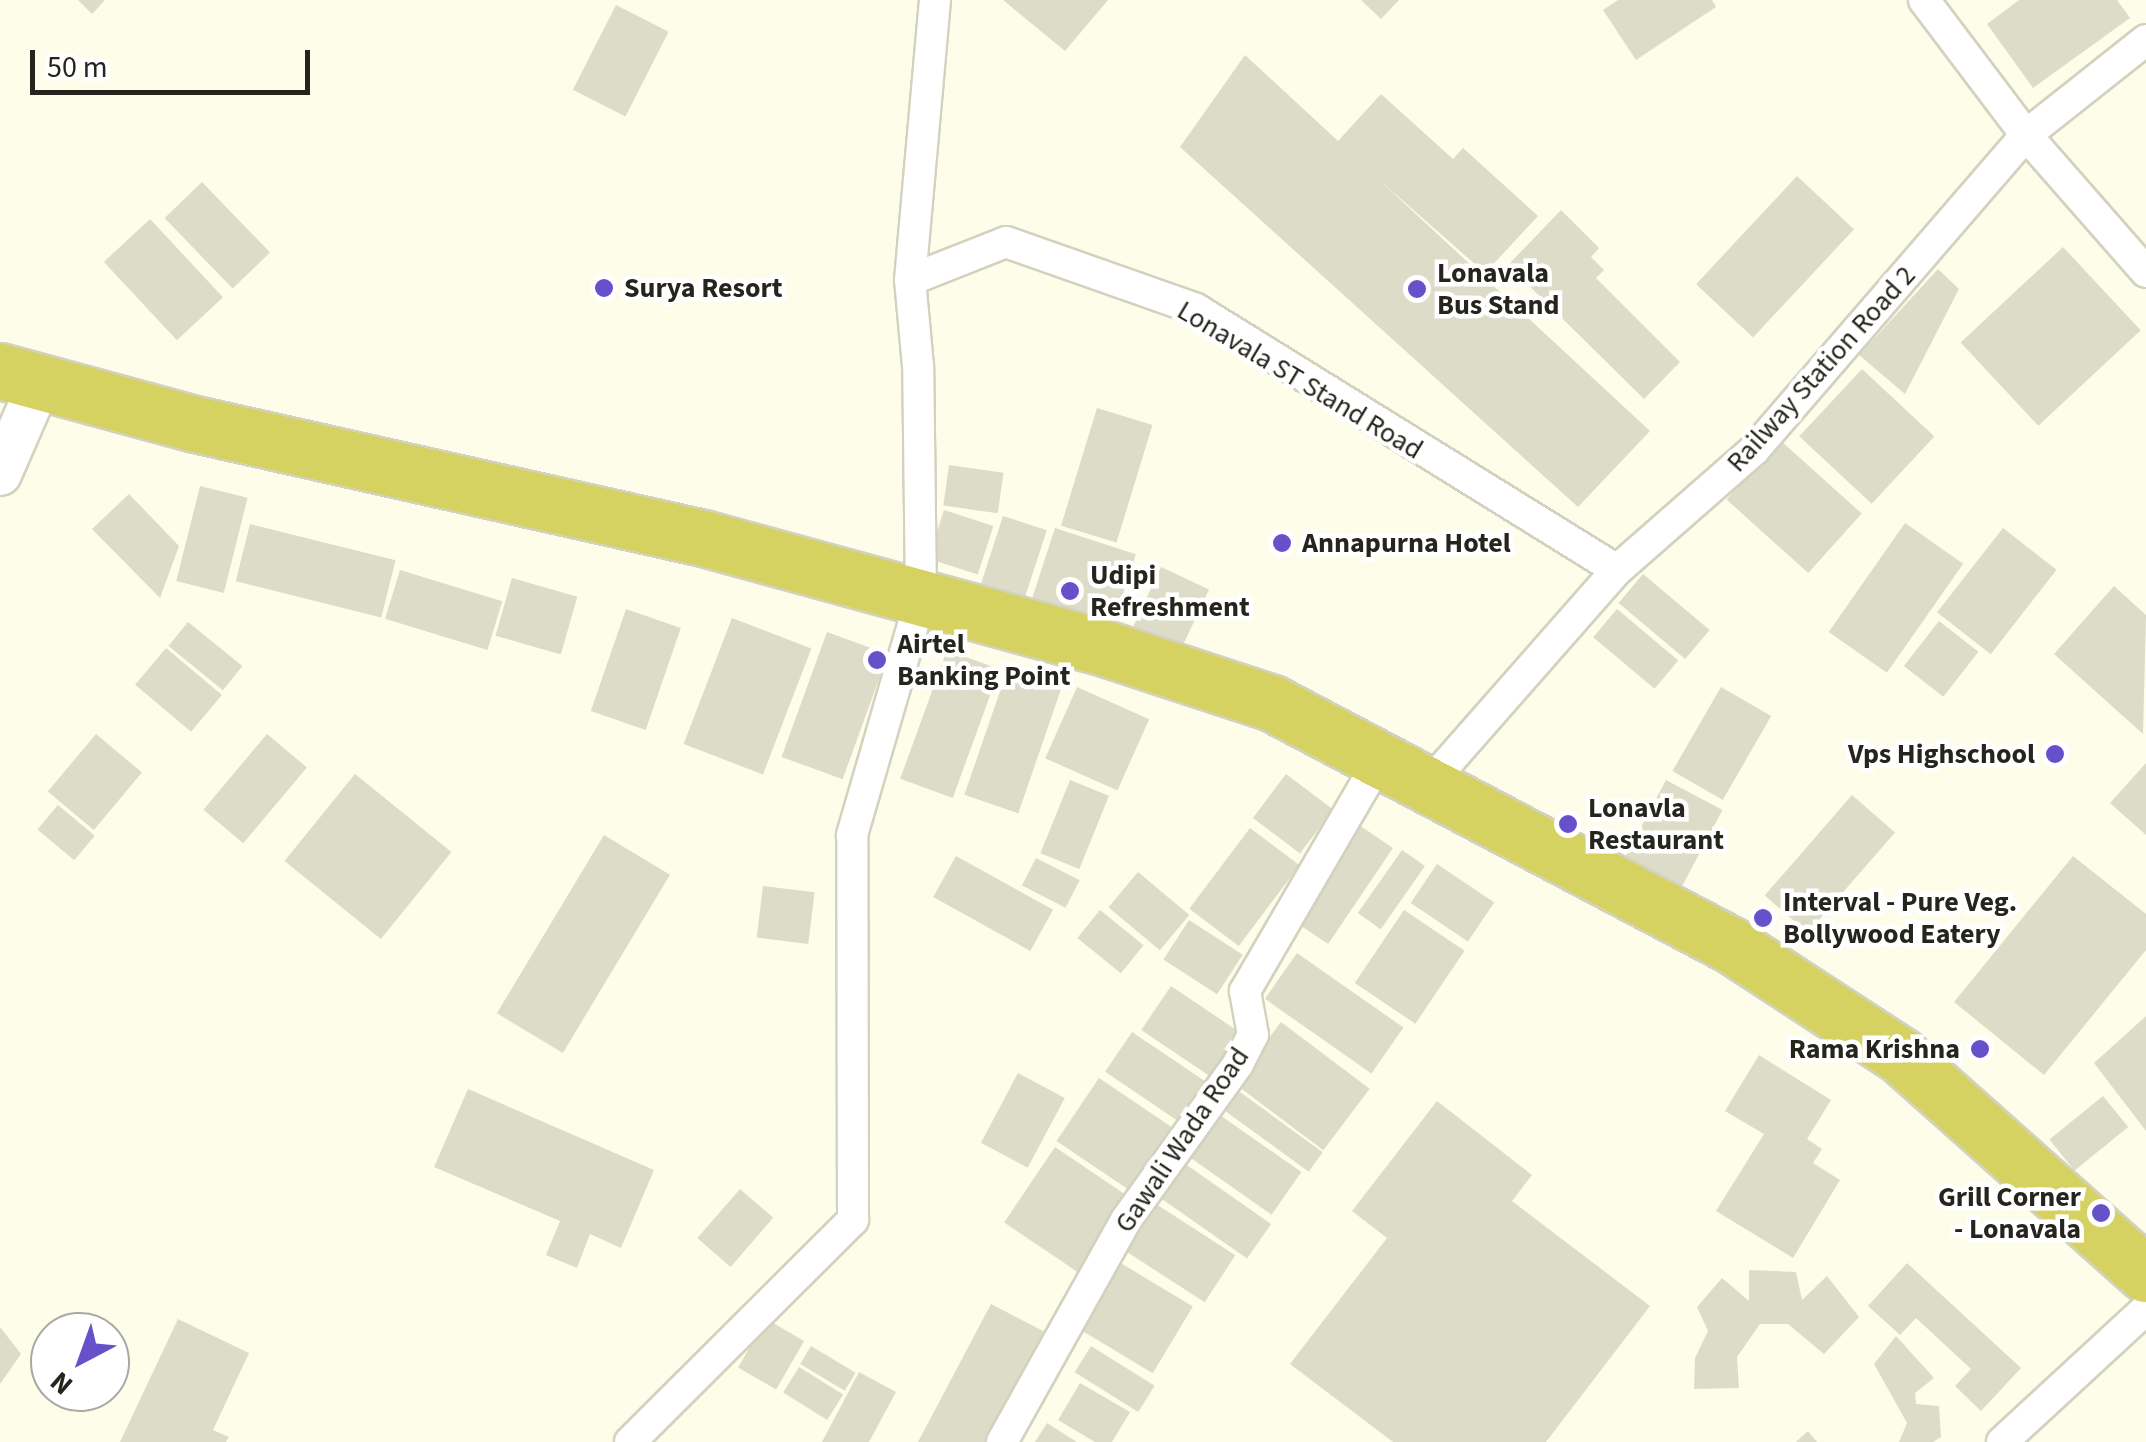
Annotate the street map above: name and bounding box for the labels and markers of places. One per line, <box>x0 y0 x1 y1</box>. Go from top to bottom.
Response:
place label: Lonavala Bus Stand <box>1437 256 1560 322</box>
place label: Surya Resort <box>624 271 782 305</box>
marker: Surya Resort <box>593 277 615 299</box>
marker: Lonavala Bus Stand <box>1406 278 1428 300</box>
place label: Annapurna Hotel <box>1302 526 1511 560</box>
marker: Annapurna Hotel <box>1271 532 1293 554</box>
place label: Udipi Refreshment <box>1090 558 1250 624</box>
marker: Udipi Refreshment <box>1059 580 1081 602</box>
place label: Airtel Banking Point <box>897 627 1070 693</box>
marker: Airtel Banking Point <box>866 649 888 671</box>
place label: Vps Highschool <box>1848 737 2035 771</box>
marker: Vps Highschool <box>2044 743 2066 765</box>
place label: Lonavla Restaurant <box>1588 791 1724 857</box>
marker: Lonavla Restaurant <box>1557 813 1579 835</box>
place label: Interval - Pure Veg. Bollywood Eatery <box>1783 885 2017 951</box>
marker: Interval - Pure Veg. Bollywood Eatery <box>1752 907 1774 929</box>
place label: Rama Krishna <box>1789 1032 1960 1066</box>
marker: Rama Krishna <box>1969 1038 1991 1060</box>
place label: Grill Corner - Lonavala <box>1938 1180 2081 1246</box>
marker: Grill Corner - Lonavala <box>2090 1202 2112 1224</box>

